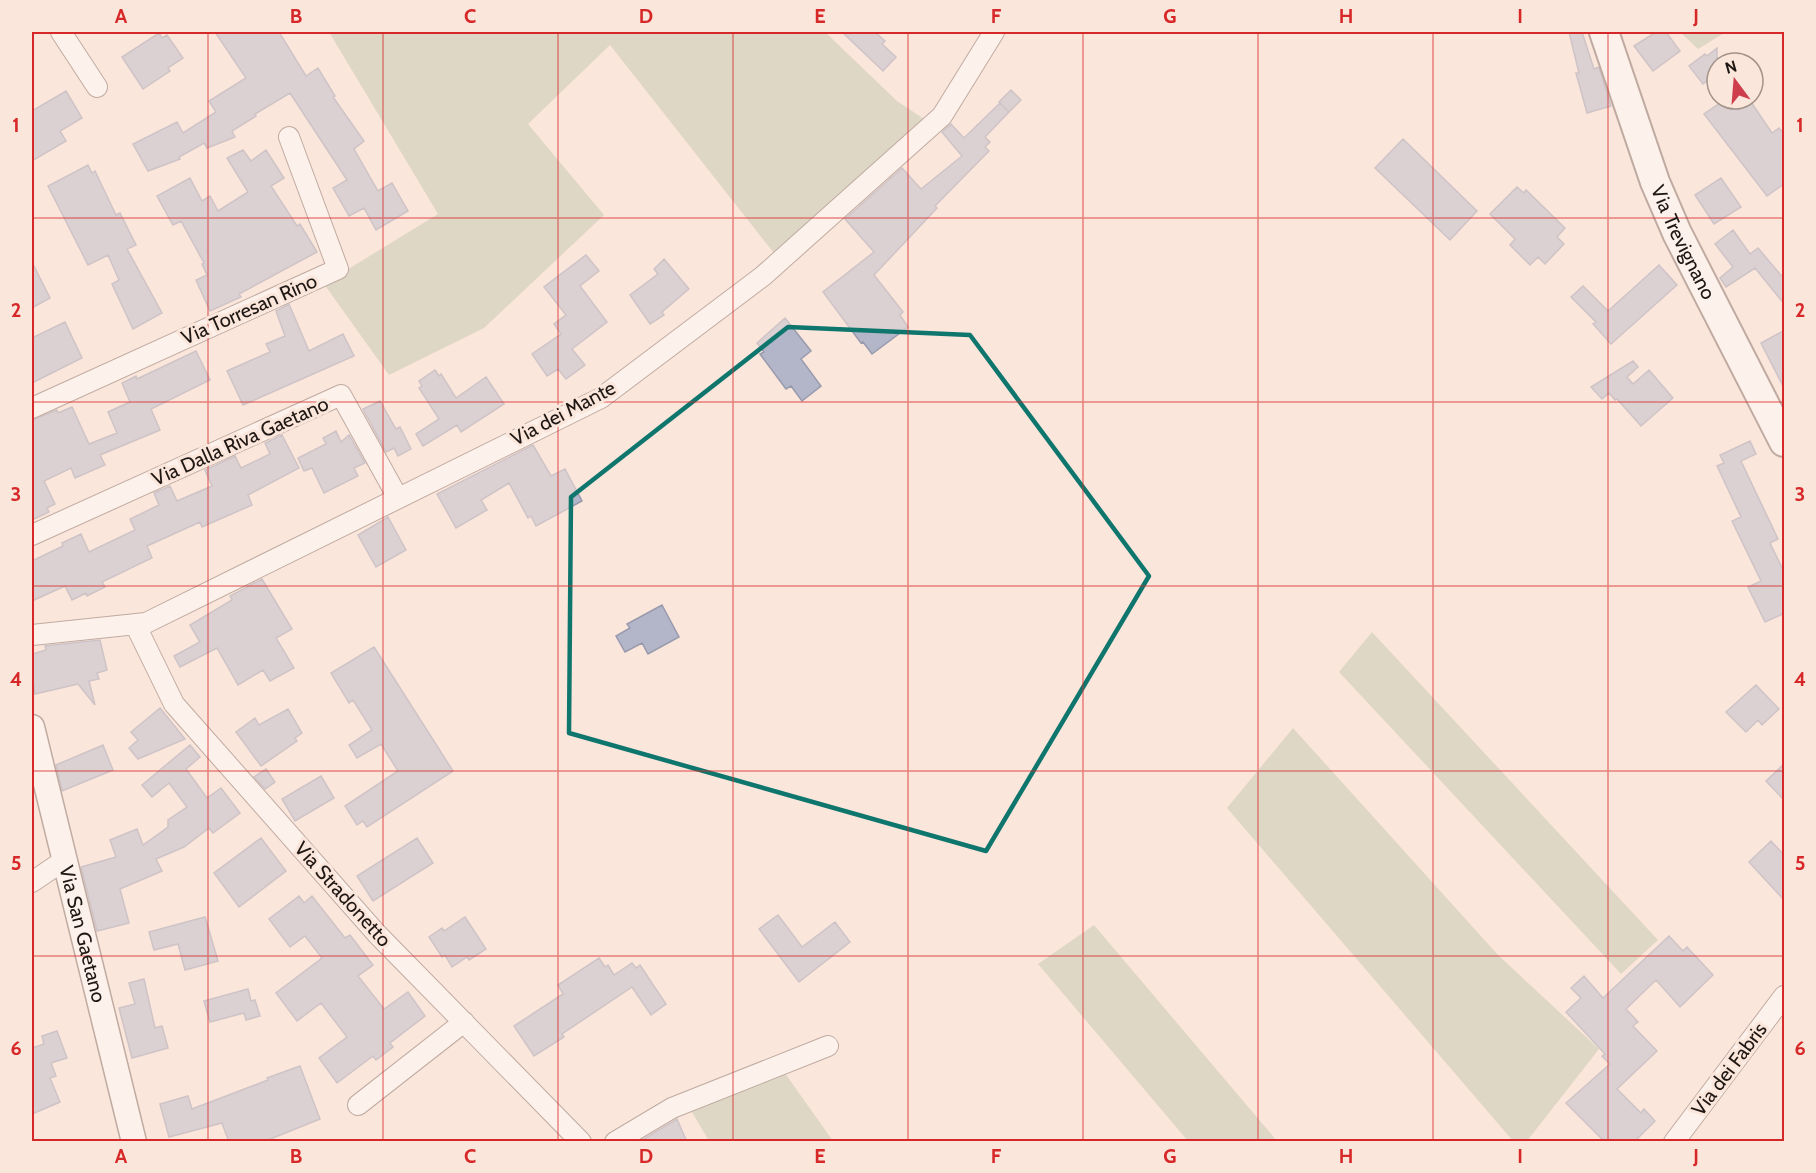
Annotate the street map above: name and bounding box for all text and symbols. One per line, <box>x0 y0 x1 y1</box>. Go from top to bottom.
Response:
text: A <box>115 4 128 28</box>
text: B <box>290 4 302 28</box>
text: C <box>464 4 476 28</box>
text: D <box>639 4 653 28</box>
text: E <box>814 4 826 28</box>
text: F <box>991 4 1002 28</box>
text: G <box>1163 4 1177 28</box>
text: H <box>1339 4 1353 28</box>
text: I <box>1517 4 1523 28</box>
text: J <box>1692 4 1699 28</box>
north arrow <box>1705 51 1765 111</box>
text: N <box>1723 56 1739 78</box>
text: 1 <box>12 113 20 137</box>
text: 1 <box>1796 113 1804 137</box>
street label: Via Trevignano <box>1646 182 1721 303</box>
street label: Via Torresan Rino <box>177 268 321 350</box>
text: 2 <box>11 298 21 322</box>
text: 2 <box>1795 298 1805 322</box>
street label: Via dei Mante <box>507 375 619 451</box>
street label: Via Dalla Riva Gaetano <box>148 391 332 491</box>
text: 3 <box>11 482 21 506</box>
text: 3 <box>1795 482 1805 506</box>
text: 4 <box>10 667 22 691</box>
text: 4 <box>1794 667 1806 691</box>
street label: Via Stradonetto <box>290 836 396 952</box>
text: 5 <box>11 851 21 875</box>
text: 5 <box>1795 851 1805 875</box>
street label: Via San Gaetano <box>54 863 111 1005</box>
street label: Via dei Fabris <box>1686 1018 1772 1120</box>
text: 6 <box>10 1036 22 1060</box>
text: 6 <box>1794 1036 1806 1060</box>
text: A <box>115 1144 128 1168</box>
text: B <box>290 1144 302 1168</box>
text: C <box>464 1144 476 1168</box>
text: D <box>639 1144 653 1168</box>
text: E <box>814 1144 826 1168</box>
text: F <box>991 1144 1002 1168</box>
text: G <box>1163 1144 1177 1168</box>
text: H <box>1339 1144 1353 1168</box>
text: I <box>1517 1144 1523 1168</box>
text: J <box>1692 1144 1699 1168</box>

